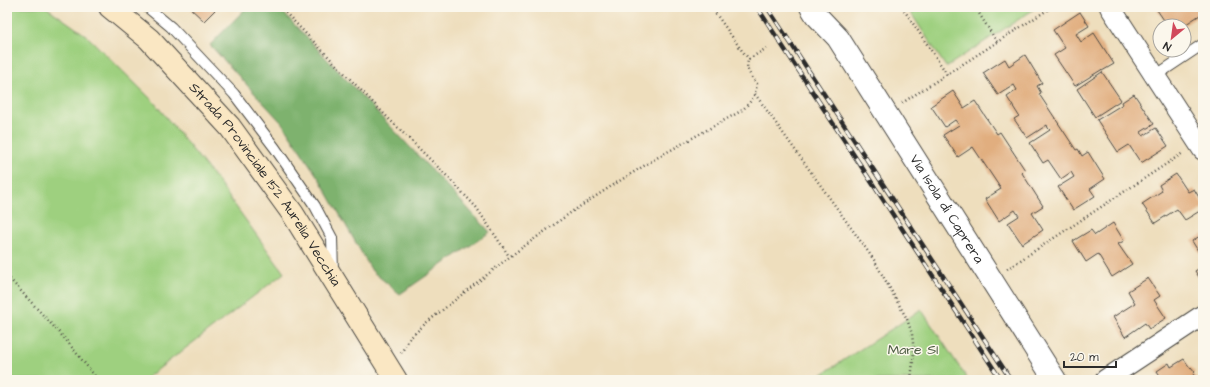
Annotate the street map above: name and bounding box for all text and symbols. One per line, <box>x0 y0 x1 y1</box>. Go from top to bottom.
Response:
north arrow <box>1152 18 1192 58</box>
text: N <box>1161 38 1174 55</box>
street label: Strada Provinciale 152 Aurelia Vecchia <box>184 78 346 290</box>
street label: Via Isola di Caprera <box>905 151 989 268</box>
park label: Mare SI <box>888 340 938 360</box>
scale bar <box>1064 343 1116 369</box>
text: 20 m <box>1070 349 1099 366</box>

